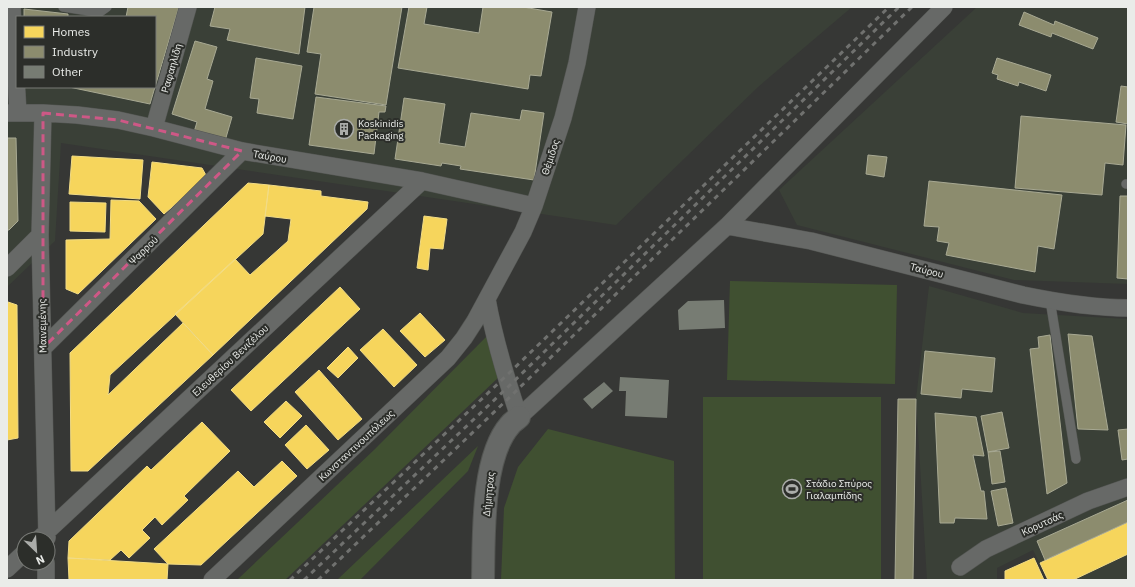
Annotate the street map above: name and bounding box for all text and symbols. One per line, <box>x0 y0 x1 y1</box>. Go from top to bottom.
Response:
legend <box>16 16 156 88</box>
text: Homes <box>52 24 90 39</box>
street label: Ραφαηλίδη <box>158 42 185 94</box>
text: Industry <box>52 44 98 59</box>
text: Other <box>52 64 83 79</box>
place label: Koskinidis Packaging <box>358 117 404 142</box>
building icon: Koskinidis Packaging <box>333 118 355 140</box>
street label: Θέμιδος <box>539 137 562 177</box>
street label: Ταύρου <box>252 147 288 166</box>
street label: Ψαρρού <box>126 233 161 268</box>
street label: Ταύρου <box>909 260 945 281</box>
street label: Μαινεμένης <box>36 299 49 353</box>
street label: Ελευθερίου Βενιζέλου <box>189 322 271 399</box>
street label: Κωνσταντινουπόλεως <box>316 407 397 484</box>
street label: Δήμητρας <box>480 471 497 517</box>
place label: Στάδιο Σπύρος Γιαλαμπίδης <box>806 477 872 502</box>
sports icon: Στάδιο Σπύρος Γιαλαμπίδης <box>781 478 803 500</box>
street label: Κορυτσάς <box>1019 508 1065 539</box>
north arrow <box>16 531 56 571</box>
text: N <box>34 552 47 568</box>

